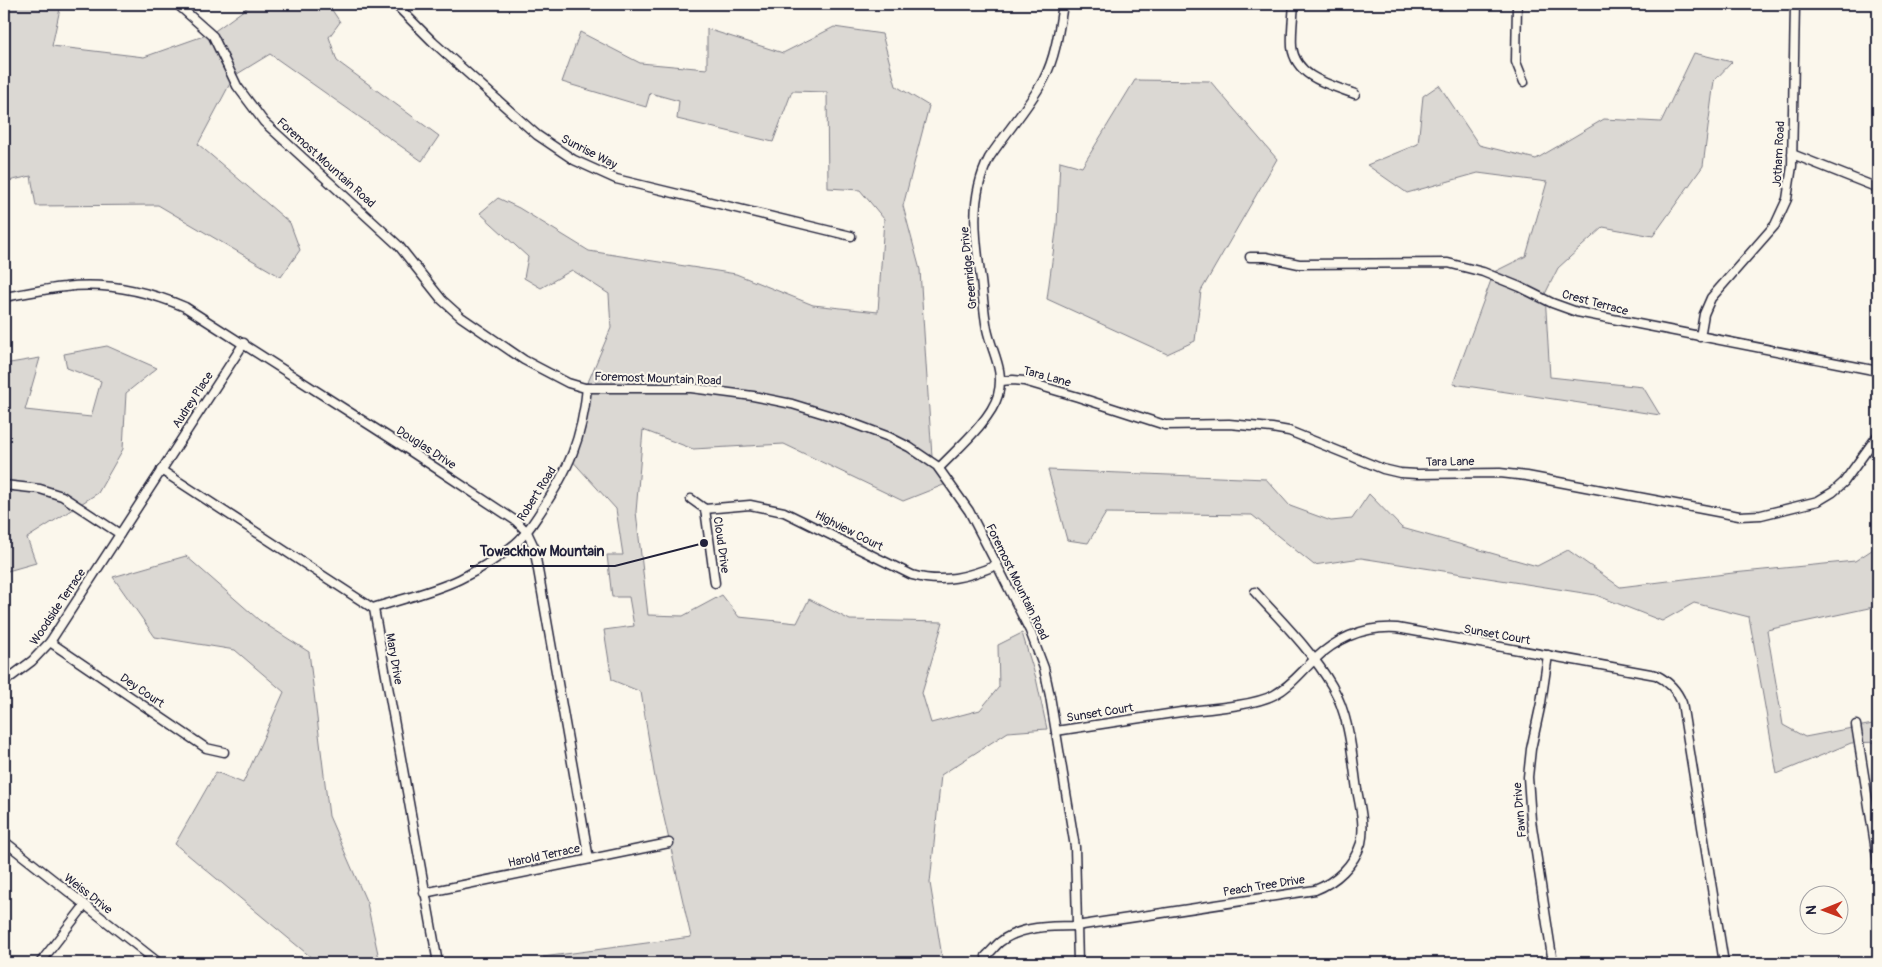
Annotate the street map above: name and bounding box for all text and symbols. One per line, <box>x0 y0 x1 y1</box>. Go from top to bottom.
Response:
street label: Foremost Mountain Road <box>274 115 378 211</box>
street label: Jotham Road <box>1770 120 1788 188</box>
street label: Sunrise Way <box>558 131 620 173</box>
street label: Greenridge Drive <box>957 226 981 310</box>
street label: Crest Terrace <box>1560 287 1630 319</box>
street label: Tara Lane <box>1022 363 1073 391</box>
street label: Audrey Place <box>169 369 217 431</box>
street label: Foremost Mountain Road <box>594 369 722 389</box>
street label: Douglas Drive <box>393 423 459 473</box>
street label: Tara Lane <box>1426 454 1475 470</box>
street label: Robert Road <box>514 464 560 524</box>
street label: Highview Court <box>812 507 886 555</box>
street label: Cloud Drive <box>710 516 732 574</box>
street label: Foremost Mountain Road <box>982 522 1052 643</box>
callout: Towackhow Mountain <box>470 537 615 566</box>
text: Towackhow Mountain <box>479 543 604 560</box>
street label: Woodside Terrace <box>27 566 89 648</box>
street label: Sunset Court <box>1463 622 1532 648</box>
street label: Mary Drive <box>382 632 406 686</box>
street label: Dey Court <box>117 671 167 711</box>
street label: Sunset Court <box>1066 700 1135 726</box>
street label: Fawn Drive <box>1510 782 1530 838</box>
street label: Harold Terrace <box>507 841 581 871</box>
street label: Weiss Drive <box>61 870 115 918</box>
street label: Peach Tree Drive <box>1222 872 1306 900</box>
north arrow <box>1800 884 1850 934</box>
text: N <box>1803 905 1820 915</box>

